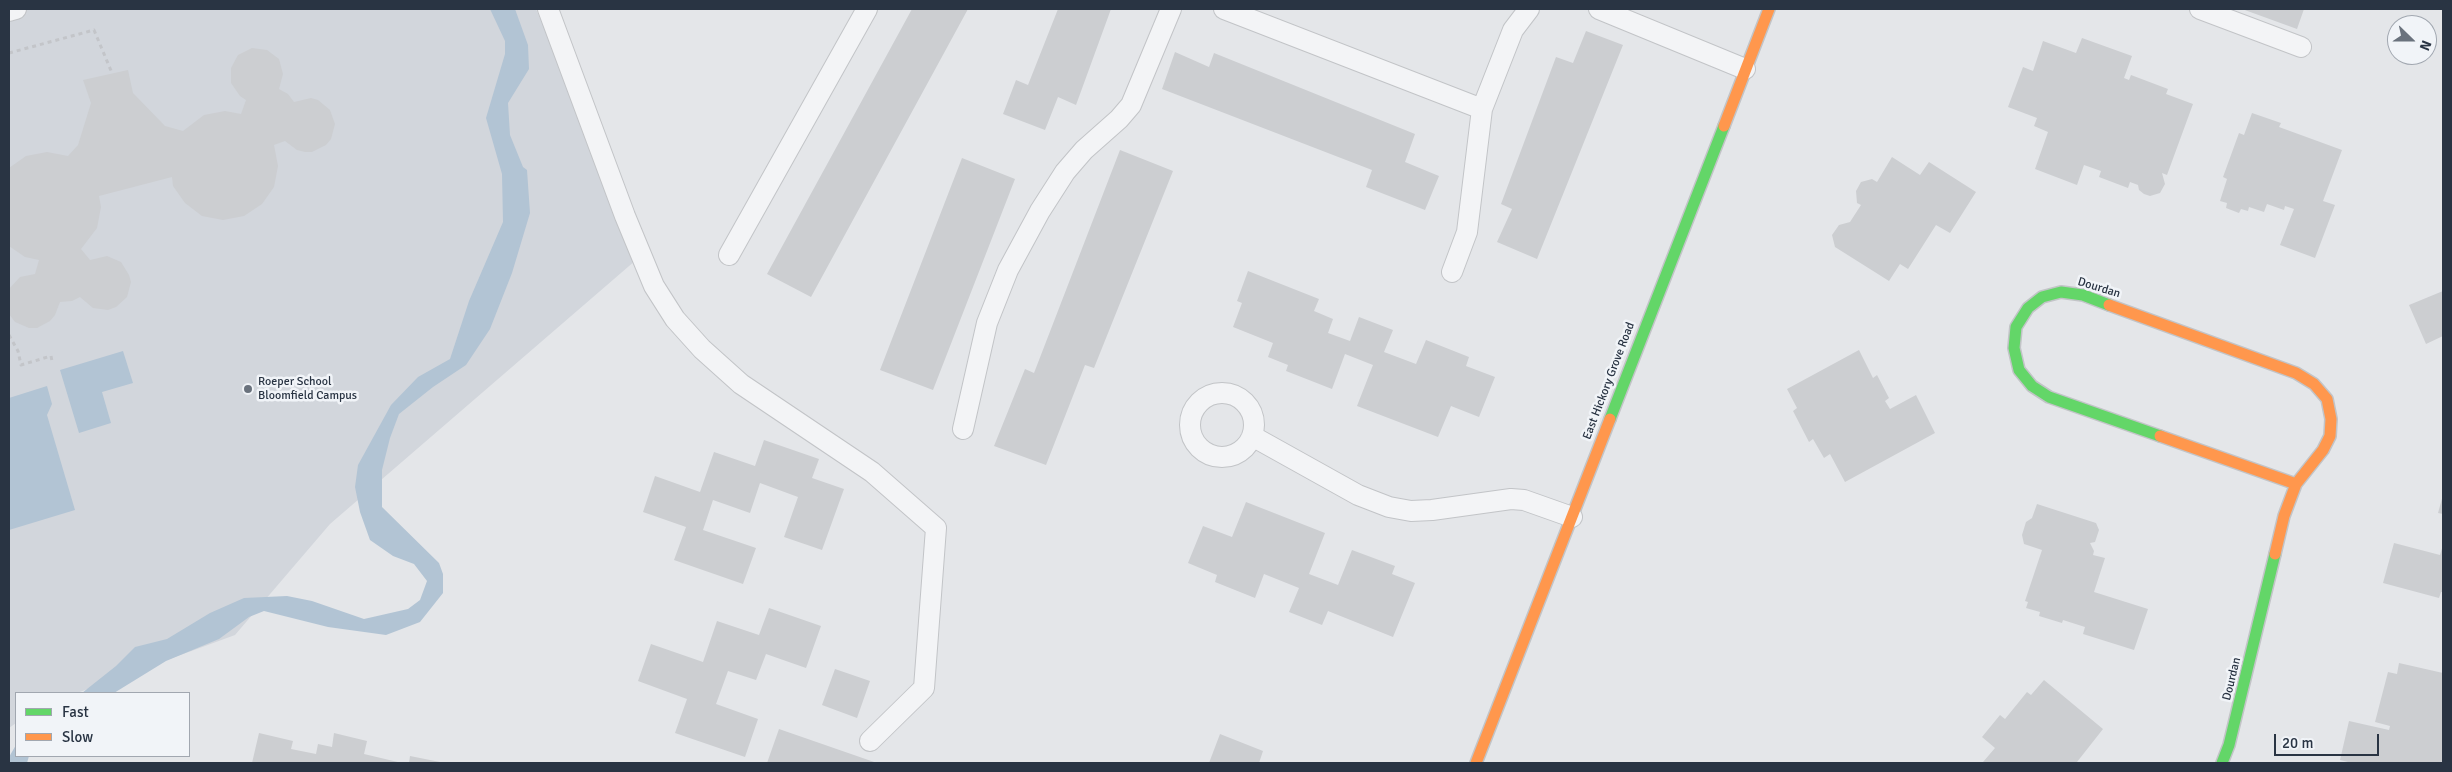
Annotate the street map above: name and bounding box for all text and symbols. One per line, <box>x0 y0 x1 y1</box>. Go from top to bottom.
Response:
north arrow <box>2387 15 2437 65</box>
text: N <box>2416 38 2435 53</box>
street label: Dourdan <box>2076 275 2122 301</box>
street label: East Hickory Grove Road <box>1580 320 1638 442</box>
place label: Roeper School Bloomfield Campus <box>258 375 357 403</box>
marker: Roeper School Bloomfield Campus <box>242 383 254 395</box>
street label: Dourdan <box>2220 656 2244 702</box>
legend <box>15 692 190 757</box>
text: Fast <box>62 703 89 721</box>
scale bar <box>2277 724 2382 756</box>
text: Slow <box>62 728 93 746</box>
text: 20 m <box>2282 734 2313 752</box>

